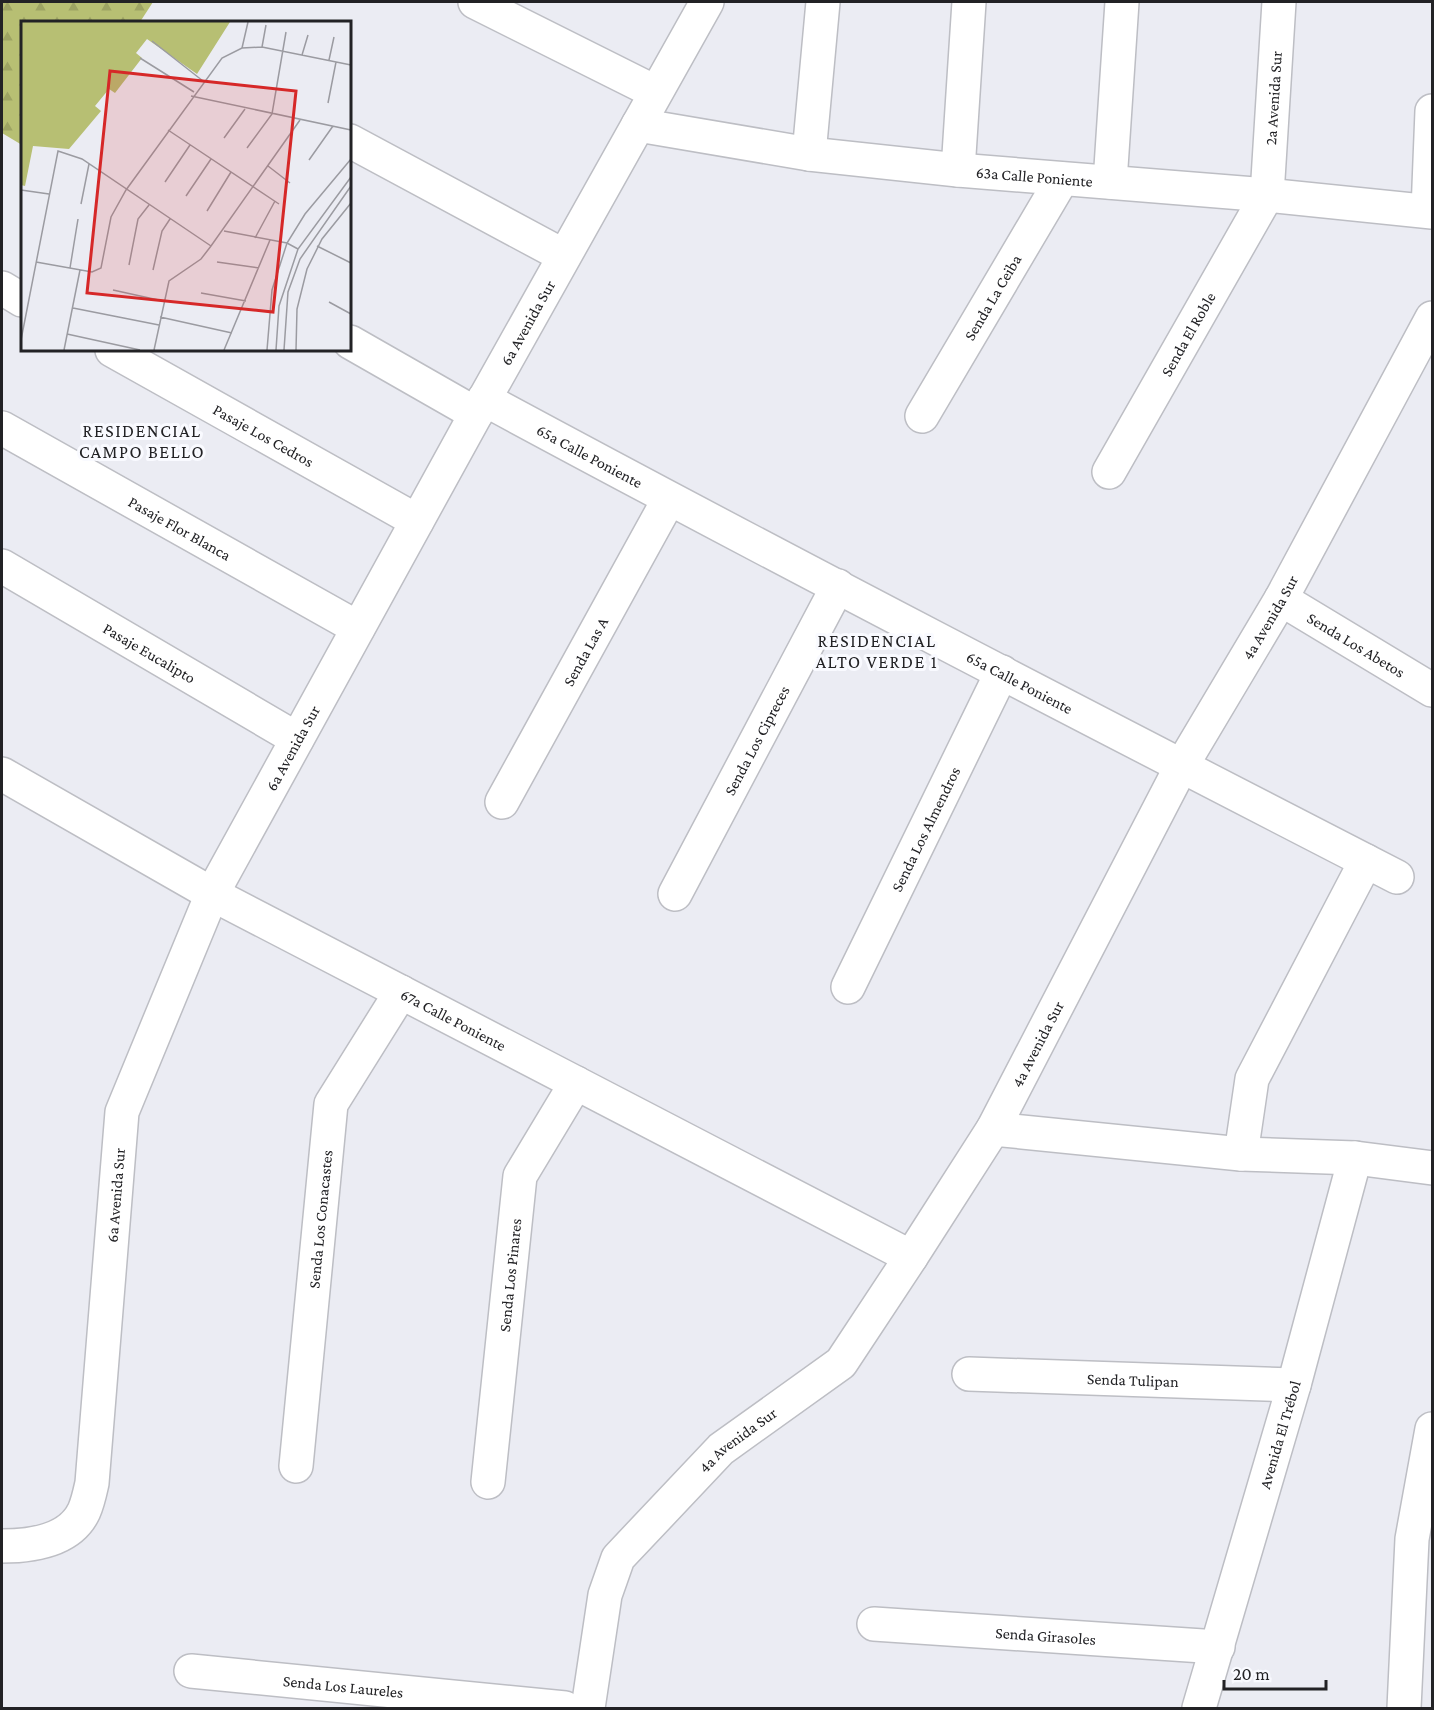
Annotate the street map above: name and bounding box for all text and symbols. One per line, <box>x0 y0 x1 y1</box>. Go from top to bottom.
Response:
inset map <box>21 21 351 351</box>
street label: 2a Avenida Sur <box>1262 50 1284 146</box>
street label: 63a Calle Poniente <box>975 163 1093 189</box>
street label: Senda La Ceiba <box>960 251 1024 343</box>
street label: 6a Avenida Sur <box>497 277 558 368</box>
street label: Senda El Roble <box>1157 289 1218 379</box>
street label: Pasaje Los Cedros <box>211 400 317 470</box>
district label: RESIDENCIAL CAMPO BELLO <box>79 421 205 462</box>
street label: 65a Calle Poniente <box>534 421 645 491</box>
street label: Pasaje Flor Blanca <box>126 492 234 564</box>
street label: 4a Avenida Sur <box>1238 572 1301 663</box>
street label: Senda Los Abetos <box>1305 609 1408 680</box>
street label: Senda Las A <box>559 613 611 689</box>
street label: Pasaje Eucalipto <box>100 619 199 686</box>
district label: RESIDENCIAL ALTO VERDE 1 <box>816 631 938 672</box>
street label: 65a Calle Poniente <box>964 648 1076 717</box>
street label: Senda Los Cipreces <box>720 683 792 798</box>
street label: 6a Avenida Sur <box>262 702 323 794</box>
street label: Senda Los Almendros <box>888 764 963 894</box>
street label: 67a Calle Poniente <box>398 985 509 1054</box>
street label: 4a Avenida Sur <box>1008 998 1067 1090</box>
street label: 6a Avenida Sur <box>103 1147 128 1243</box>
street label: Senda Los Conacastes <box>305 1149 335 1289</box>
street label: Senda Los Pinares <box>495 1218 524 1333</box>
street label: Senda Tulipan <box>1087 1369 1179 1390</box>
street label: Avenida El Trébol <box>1255 1379 1303 1491</box>
street label: 4a Avenida Sur <box>695 1403 780 1476</box>
street label: Senda Girasoles <box>995 1624 1096 1647</box>
scale bar <box>1224 1653 1326 1691</box>
text: 20 m <box>1233 1664 1270 1684</box>
street label: Senda Los Laureles <box>282 1672 404 1700</box>

